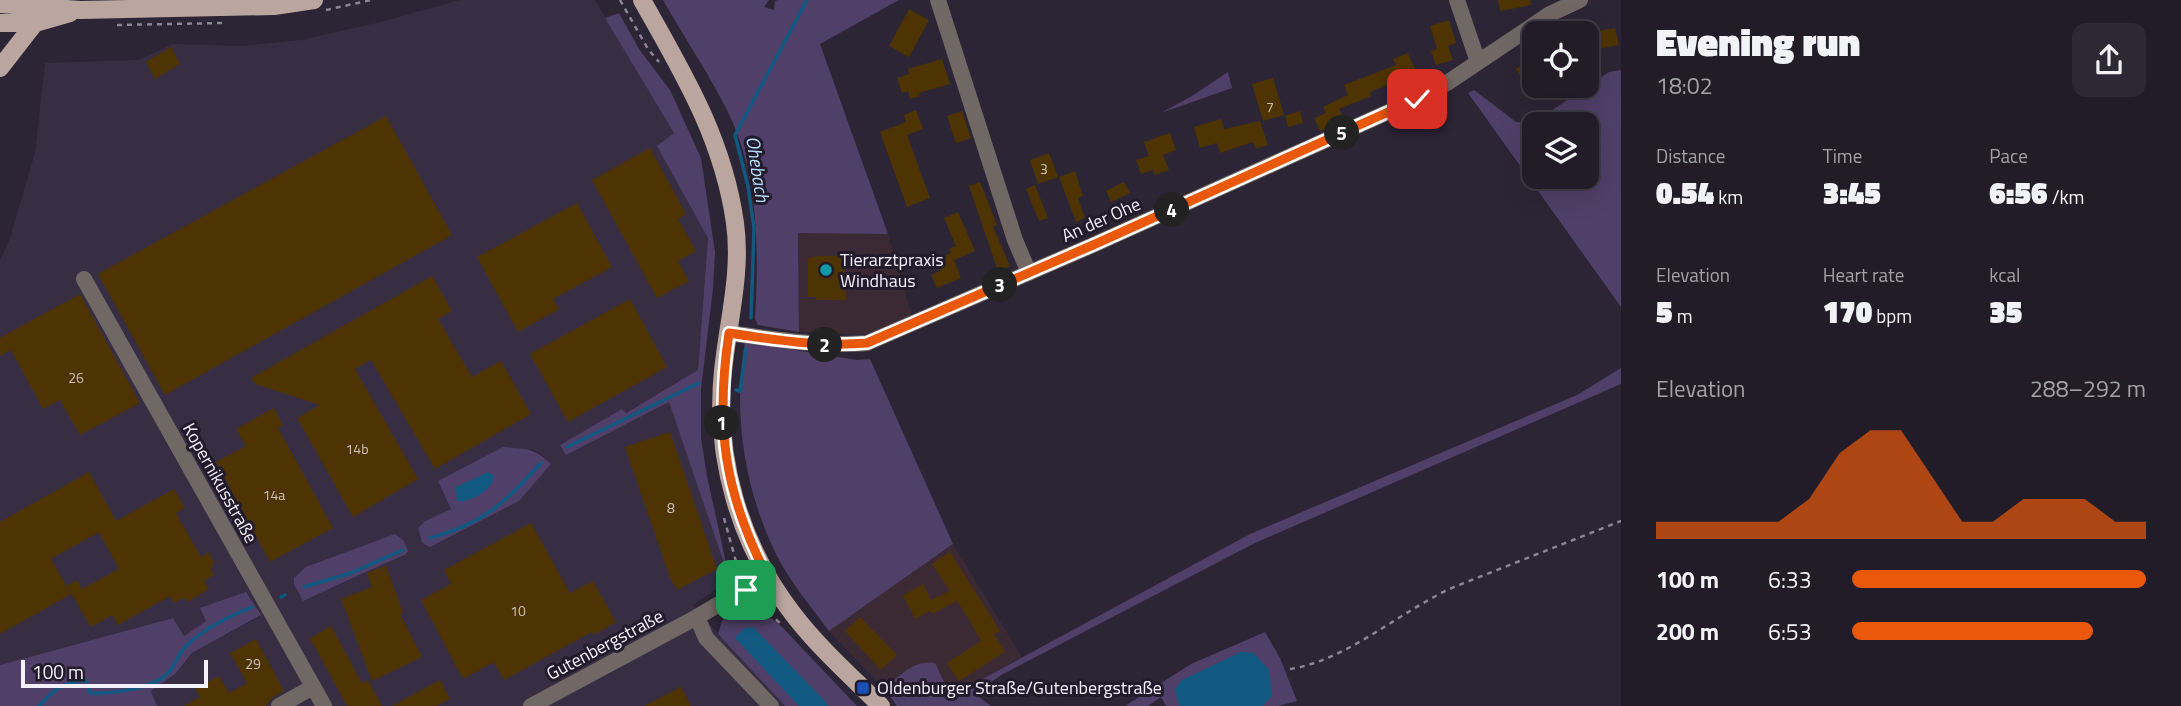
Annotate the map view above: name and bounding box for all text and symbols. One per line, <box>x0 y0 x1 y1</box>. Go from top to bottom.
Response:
text: Evening run <box>1656 13 1860 71</box>
map controls <box>1522 21 1599 189</box>
button: locate <box>1522 21 1599 98</box>
button: share <box>2072 23 2146 97</box>
text: 18:02 <box>1656 68 1713 103</box>
pin <box>1387 69 1447 129</box>
icon: check <box>1398 80 1436 118</box>
house number: 7 <box>1266 96 1274 117</box>
button: layers <box>1522 112 1599 189</box>
pin: 5 <box>1324 116 1360 150</box>
text: 5 <box>1336 118 1347 147</box>
water label: Ohebach <box>739 134 778 204</box>
text: Distance <box>1656 141 1725 170</box>
text: Time <box>1823 141 1862 170</box>
text: Pace <box>1989 141 2028 170</box>
house number: 3 <box>1040 158 1048 179</box>
text: 0.54 <box>1656 170 1714 216</box>
text: 3:45 <box>1823 170 1881 216</box>
text: 6:56 <box>1989 170 2047 216</box>
text: km <box>1714 182 1743 211</box>
text: /km <box>2047 182 2084 211</box>
street label: An der Ohe <box>1057 190 1145 249</box>
pin: 4 <box>1154 192 1190 228</box>
text: 4 <box>1166 195 1177 224</box>
place label: Tierarztpraxis Windhaus <box>840 246 944 294</box>
text: Elevation <box>1656 260 1730 289</box>
text: Heart rate <box>1823 260 1904 289</box>
text: kcal <box>1989 260 2020 289</box>
marker: Tierarztpraxis Windhaus <box>818 262 834 278</box>
pin: 3 <box>982 268 1018 302</box>
text: 3 <box>994 270 1005 299</box>
text: 5 <box>1656 289 1673 335</box>
text: 170 <box>1823 289 1872 335</box>
text: 35 <box>1989 289 2022 335</box>
text: m <box>1673 301 1693 330</box>
text: bpm <box>1872 301 1912 330</box>
pin: 2 <box>808 328 842 362</box>
text: 2 <box>819 330 830 359</box>
house number: 26 <box>68 367 84 388</box>
text: Elevation <box>1656 371 1745 406</box>
text: 288–292 m <box>2030 371 2146 406</box>
pin: 1 <box>704 406 740 440</box>
text: 1 <box>716 408 727 437</box>
street label: Kopernikusstraße <box>176 418 265 548</box>
house number: 14b <box>345 438 369 459</box>
house number: 14a <box>263 484 285 505</box>
house number: 8 <box>667 497 675 518</box>
pin <box>716 560 776 620</box>
text: 100 m <box>1656 562 1719 597</box>
text: 6:33 <box>1768 562 1812 597</box>
icon: arrive <box>727 571 765 609</box>
house number: 10 <box>510 600 526 621</box>
street label: Gutenbergstraße <box>541 602 668 687</box>
text: 200 m <box>1656 614 1719 649</box>
text: 6:53 <box>1768 614 1812 649</box>
house number: 29 <box>245 653 261 674</box>
scale bar <box>21 657 208 689</box>
text: 100 m <box>32 657 84 686</box>
place label: Oldenburger Straße/Gutenbergstraße <box>877 674 1162 701</box>
marker: Oldenburger Straße/Gutenbergstraße <box>855 680 871 696</box>

